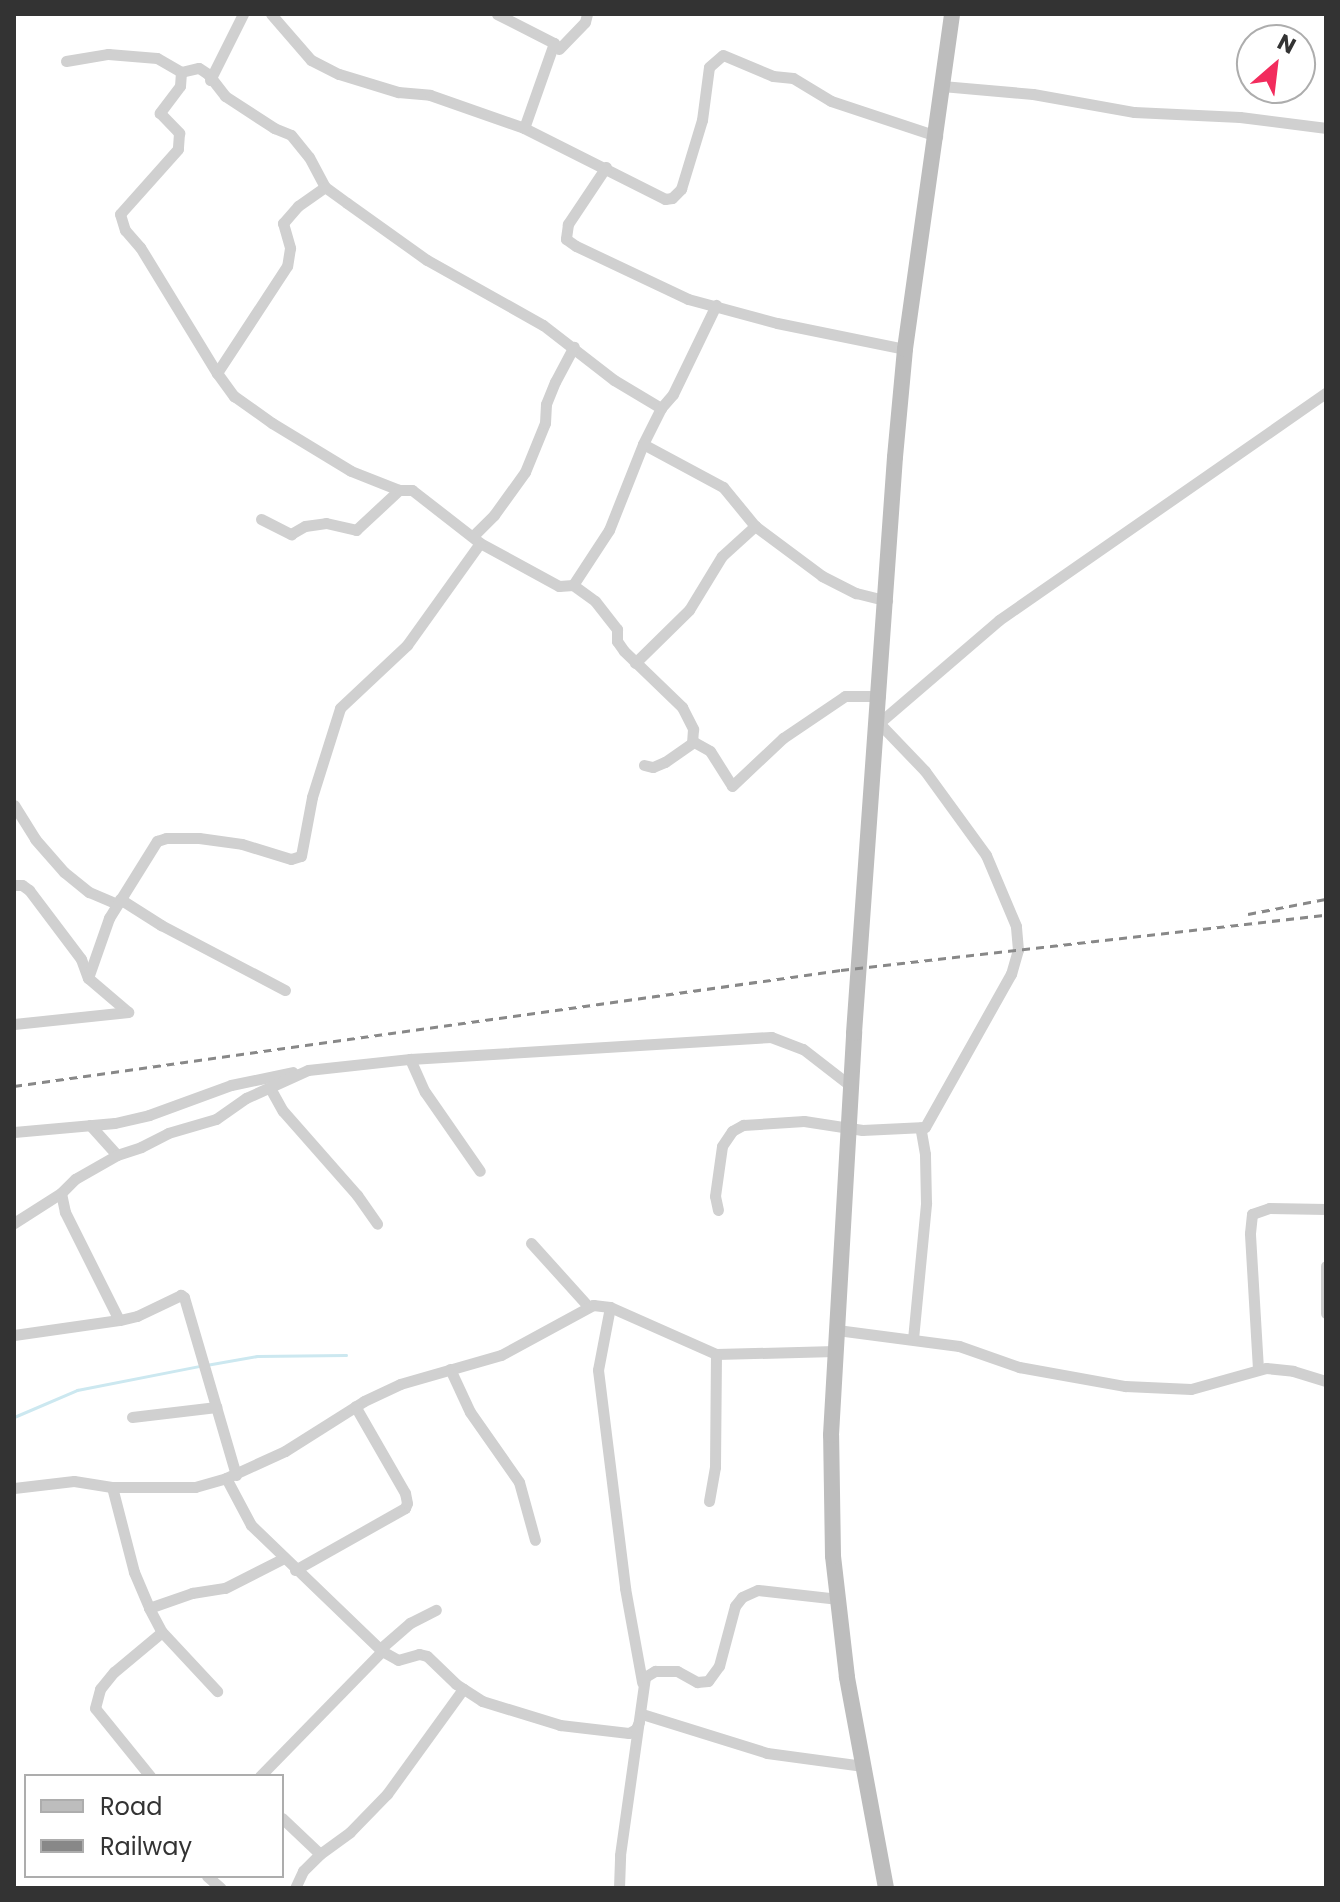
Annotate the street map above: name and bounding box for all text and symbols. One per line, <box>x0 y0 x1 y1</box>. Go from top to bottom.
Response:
north arrow <box>1236 24 1316 104</box>
text: N <box>1272 27 1301 62</box>
legend <box>24 1774 284 1878</box>
text: Road <box>100 1790 162 1823</box>
text: Railway <box>100 1830 192 1863</box>

